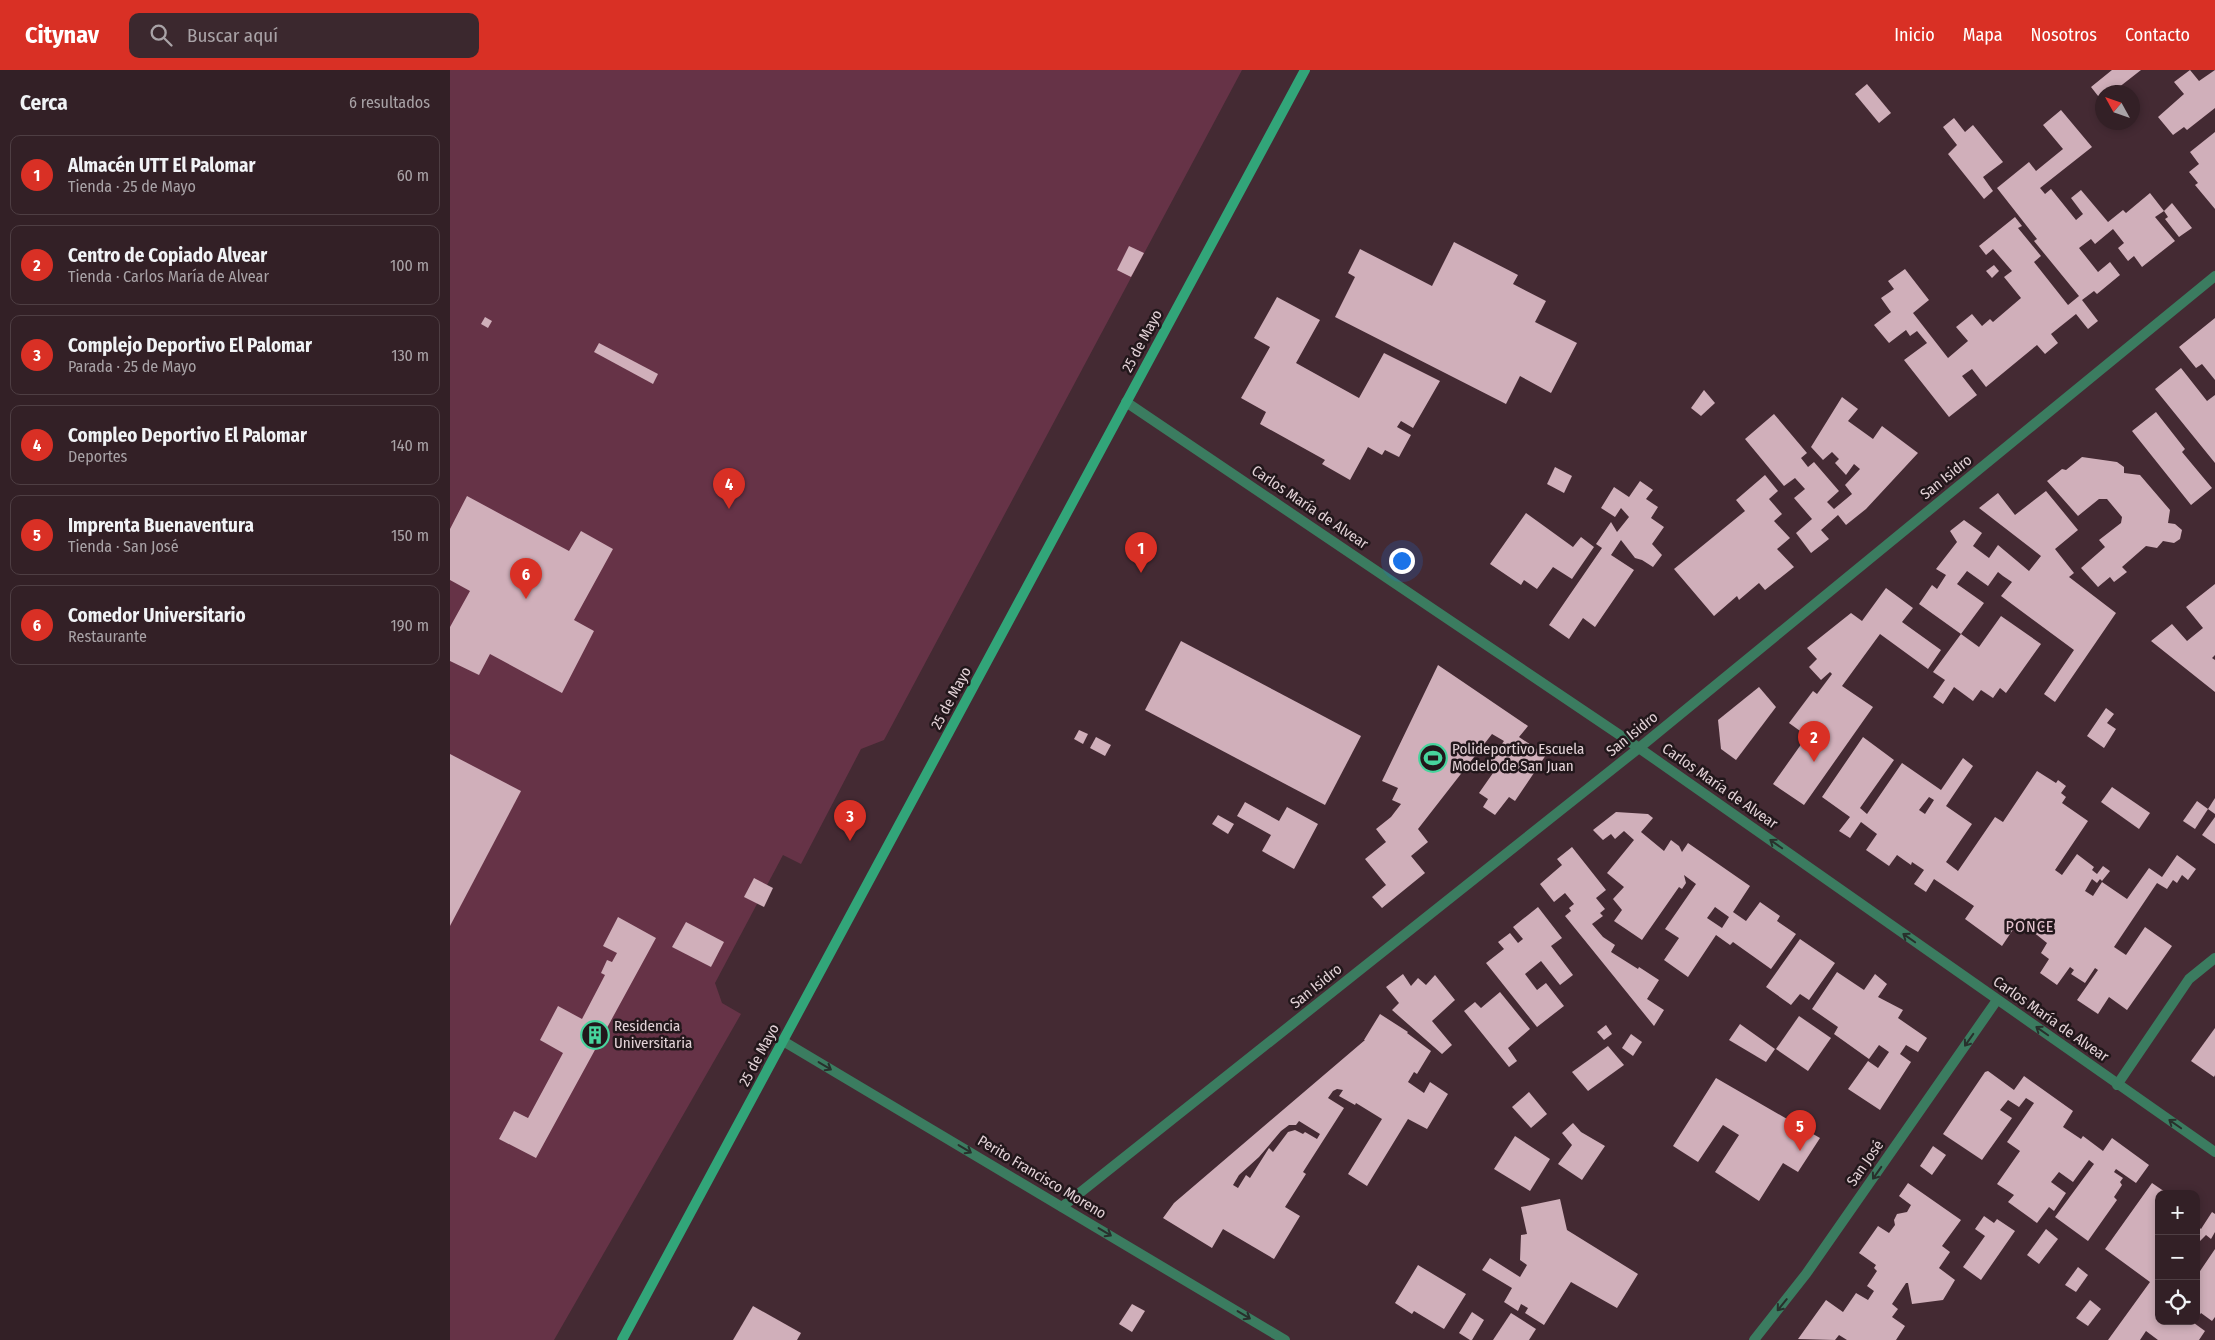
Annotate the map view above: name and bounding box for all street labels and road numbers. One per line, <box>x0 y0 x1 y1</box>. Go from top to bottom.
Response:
street label: 25 de Mayo <box>1118 307 1166 375</box>
street label: San Isidro <box>1917 451 1975 503</box>
street label: Carlos María de Alvear <box>1248 461 1372 553</box>
street label: 25 de Mayo <box>927 664 975 732</box>
street label: San Isidro <box>1603 708 1661 760</box>
street label: Carlos María de Alvear <box>1659 739 1782 833</box>
street label: San Isidro <box>1287 960 1345 1012</box>
street label: Carlos María de Alvear <box>1990 972 2113 1066</box>
street label: 25 de Mayo <box>735 1021 783 1089</box>
street label: Perito Francisco Moreno <box>974 1132 1110 1223</box>
street label: San José <box>1843 1137 1887 1189</box>

